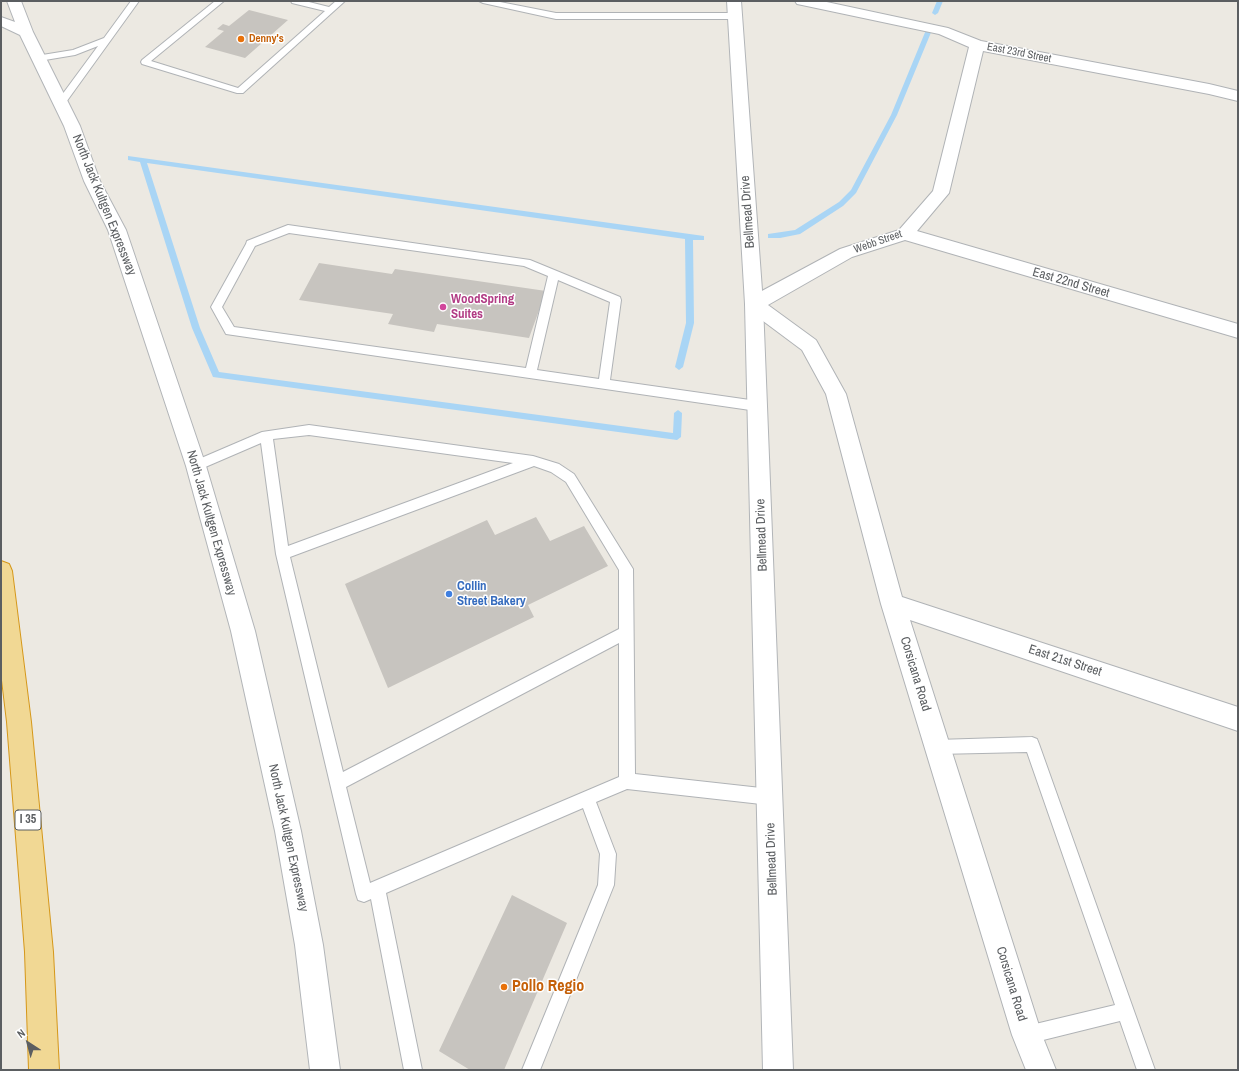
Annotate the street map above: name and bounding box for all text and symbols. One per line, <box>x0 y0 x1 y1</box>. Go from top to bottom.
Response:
place label: Denny's <box>249 32 284 46</box>
marker: Denny's <box>236 34 246 44</box>
street label: East 23rd Street <box>986 40 1052 66</box>
street label: North Jack Kultgen Expressway <box>69 132 139 278</box>
street label: Bellmead Drive <box>738 175 758 249</box>
street label: Webb Street <box>852 228 904 256</box>
street label: East 22nd Street <box>1031 265 1111 301</box>
place label: WoodSpring Suites <box>451 292 514 323</box>
marker: WoodSpring Suites <box>438 302 448 312</box>
street label: North Jack Kultgen Expressway <box>183 449 239 597</box>
street label: Bellmead Drive <box>753 498 771 572</box>
place label: Collin Street Bakery <box>457 579 526 610</box>
marker: Collin Street Bakery <box>444 589 454 599</box>
street label: Corsicana Road <box>896 635 934 713</box>
street label: East 21st Street <box>1027 642 1103 680</box>
street label: North Jack Kultgen Expressway <box>265 763 311 913</box>
road number: I 35 <box>15 810 41 830</box>
street label: Bellmead Drive <box>763 822 781 896</box>
street label: Corsicana Road <box>992 945 1030 1023</box>
place label: Pollo Regio <box>512 977 584 997</box>
marker: Pollo Regio <box>499 982 509 992</box>
north arrow <box>8 1023 48 1063</box>
text: N <box>14 1026 28 1041</box>

